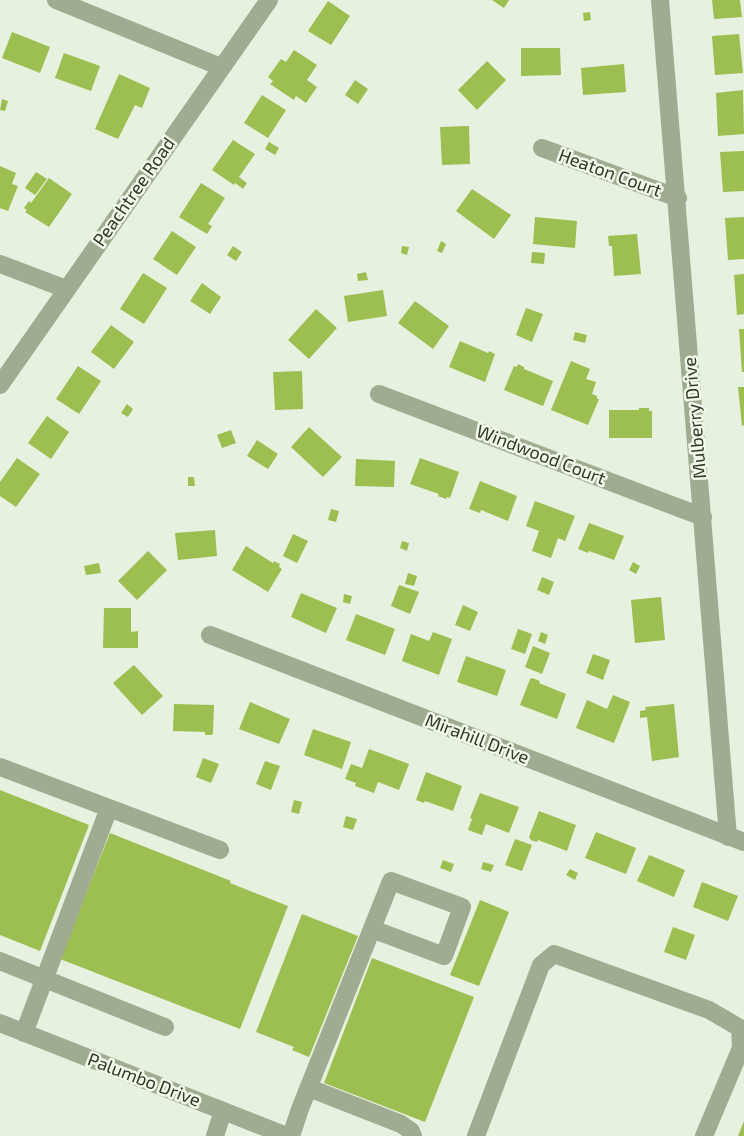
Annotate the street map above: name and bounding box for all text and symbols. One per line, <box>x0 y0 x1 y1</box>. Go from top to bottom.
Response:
street label: Peachtree Road <box>88 133 180 251</box>
street label: Heaton Court <box>556 144 664 202</box>
street label: Mulberry Drive <box>679 356 711 480</box>
street label: Windwood Court <box>473 420 609 490</box>
street label: Mirahill Drive <box>422 709 532 769</box>
street label: Palumbo Drive <box>85 1049 203 1111</box>

